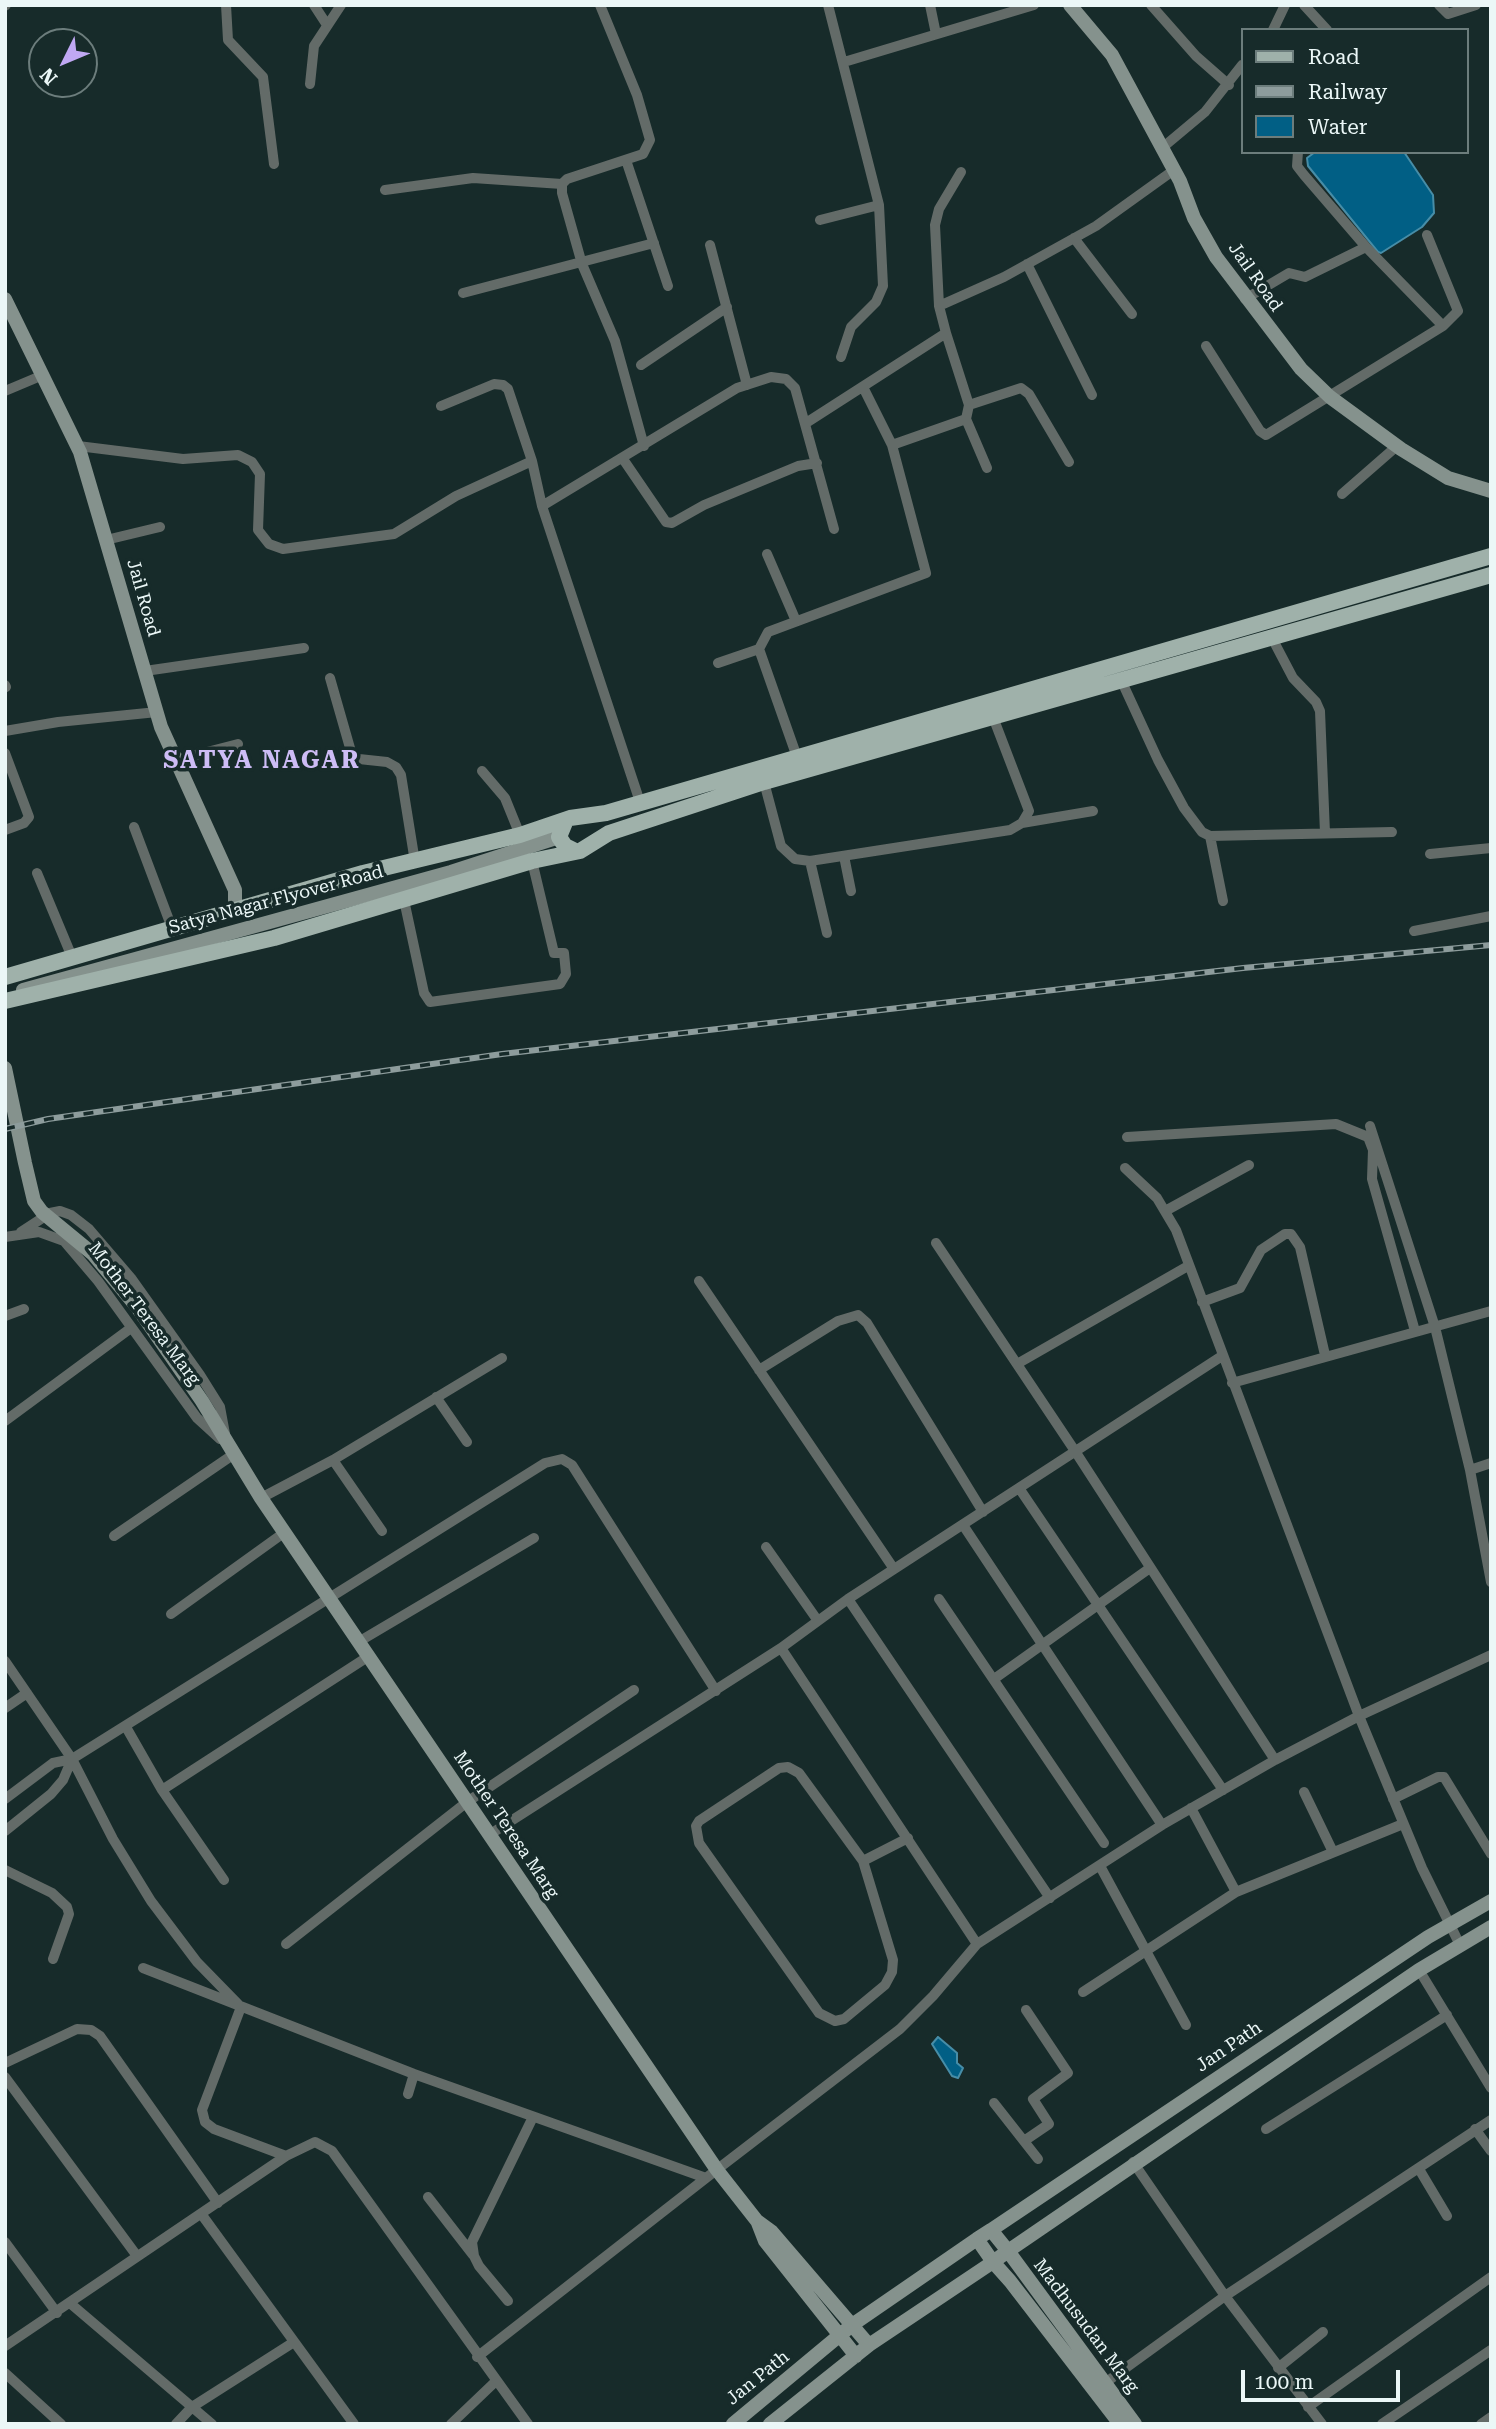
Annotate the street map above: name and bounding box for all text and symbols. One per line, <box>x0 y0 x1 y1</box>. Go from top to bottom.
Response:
north arrow <box>28 28 98 98</box>
legend <box>1240 28 1468 154</box>
text: Road <box>1308 45 1360 69</box>
text: N <box>35 63 62 90</box>
text: Railway <box>1308 80 1387 104</box>
text: Water <box>1308 115 1367 139</box>
street label: Jail Road <box>1223 238 1287 316</box>
street label: Jail Road <box>122 557 164 639</box>
district label: SATYA NAGAR <box>165 747 359 775</box>
street label: Satya Nagar Flyover Road <box>166 861 386 939</box>
street label: Mother Teresa Marg <box>83 1238 205 1390</box>
street label: Mother Teresa Marg <box>449 1747 563 1903</box>
street label: Jan Path <box>1192 2017 1266 2077</box>
street label: Madhusudan Marg <box>1029 2255 1143 2397</box>
street label: Jan Path <box>722 2346 794 2410</box>
scale bar <box>1244 2356 1403 2400</box>
text: 100 m <box>1254 2370 1314 2394</box>

